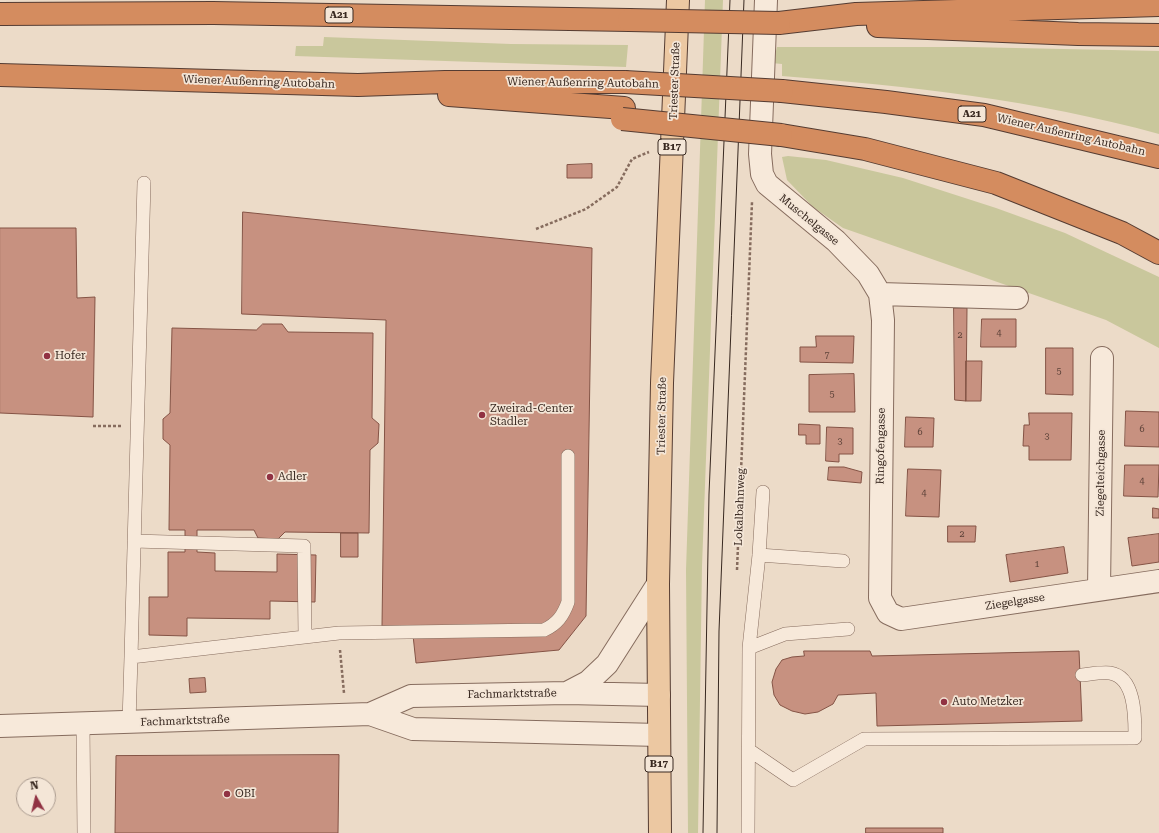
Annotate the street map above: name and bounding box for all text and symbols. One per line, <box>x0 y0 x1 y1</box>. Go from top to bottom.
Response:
road number: A21 <box>325 7 353 23</box>
street label: Triester Straße <box>667 42 683 120</box>
street label: Wiener Außenring Autobahn <box>183 73 335 91</box>
street label: Wiener Außenring Autobahn <box>507 75 659 91</box>
road number: A21 <box>958 106 986 122</box>
street label: Wiener Außenring Autobahn <box>995 111 1147 159</box>
road number: B17 <box>658 139 686 155</box>
street label: Muschelgasse <box>776 192 842 248</box>
house number: 4 <box>996 328 1002 338</box>
house number: 2 <box>957 330 963 340</box>
place label: Hofer <box>55 349 86 363</box>
house number: 7 <box>824 350 830 360</box>
marker: Hofer <box>42 351 52 361</box>
house number: 5 <box>1056 366 1062 376</box>
street label: Triester Straße <box>655 377 669 455</box>
house number: 5 <box>829 389 835 399</box>
place label: Zweirad-Center Stadler <box>490 402 573 428</box>
street label: Ringofengasse <box>874 408 888 484</box>
marker: Zweirad-Center Stadler <box>477 410 487 420</box>
house number: 6 <box>1139 424 1145 434</box>
house number: 6 <box>917 427 923 437</box>
street label: Ziegelteichgasse <box>1094 429 1108 517</box>
house number: 3 <box>1044 431 1050 441</box>
house number: 3 <box>837 436 843 446</box>
street label: Lokalbahnweg <box>732 468 748 546</box>
place label: Adler <box>278 470 307 484</box>
marker: Adler <box>265 472 275 482</box>
house number: 4 <box>1139 476 1145 486</box>
house number: 4 <box>921 488 927 498</box>
house number: 2 <box>959 529 965 539</box>
house number: 1 <box>1034 559 1040 569</box>
street label: Ziegelgasse <box>984 591 1046 613</box>
street label: Fachmarktstraße <box>467 687 557 701</box>
place label: Auto Metzker <box>952 695 1023 709</box>
marker: Auto Metzker <box>939 697 949 707</box>
street label: Fachmarktstraße <box>140 713 230 729</box>
road number: B17 <box>645 756 673 772</box>
north arrow <box>16 777 56 817</box>
text: N <box>29 779 39 793</box>
place label: OBI <box>235 787 255 801</box>
marker: OBI <box>222 789 232 799</box>

